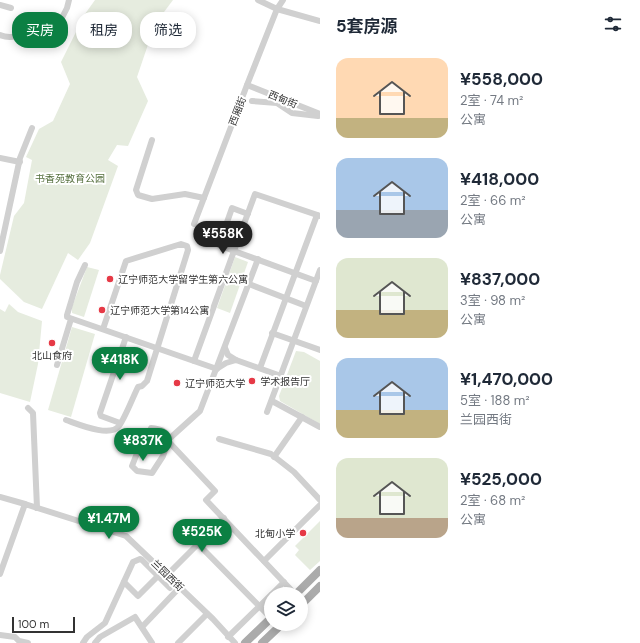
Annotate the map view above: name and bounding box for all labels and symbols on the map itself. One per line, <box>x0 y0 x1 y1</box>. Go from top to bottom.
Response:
street label: 西甸街 <box>266 88 299 111</box>
street label: 西厢街 <box>226 95 249 128</box>
park label: 书香苑教育公园 <box>35 172 105 185</box>
pin: ¥558K <box>195 221 251 255</box>
place label: 辽宁师范大学留学生第六公寓 <box>118 273 248 286</box>
marker: 辽宁师范大学留学生第六公寓 <box>105 274 115 284</box>
place label: 辽宁师范大学第14公寓 <box>110 304 209 317</box>
marker: 辽宁师范大学第14公寓 <box>97 305 107 315</box>
marker: 北山食府 <box>47 338 57 348</box>
pin: ¥418K <box>92 347 148 381</box>
place label: 北山食府 <box>32 349 72 362</box>
place label: 学术报告厅 <box>260 375 310 388</box>
marker: 学术报告厅 <box>247 376 257 386</box>
place label: 辽宁师范大学 <box>185 377 245 390</box>
marker: 辽宁师范大学 <box>172 378 182 388</box>
pin: ¥837K <box>115 428 171 462</box>
pin: ¥1.47M <box>76 506 142 540</box>
pin: ¥525K <box>174 519 230 553</box>
place label: 北甸小学 <box>255 527 295 540</box>
marker: 北甸小学 <box>298 528 308 538</box>
street label: 兰园西街 <box>149 557 187 594</box>
scale bar <box>12 615 75 634</box>

